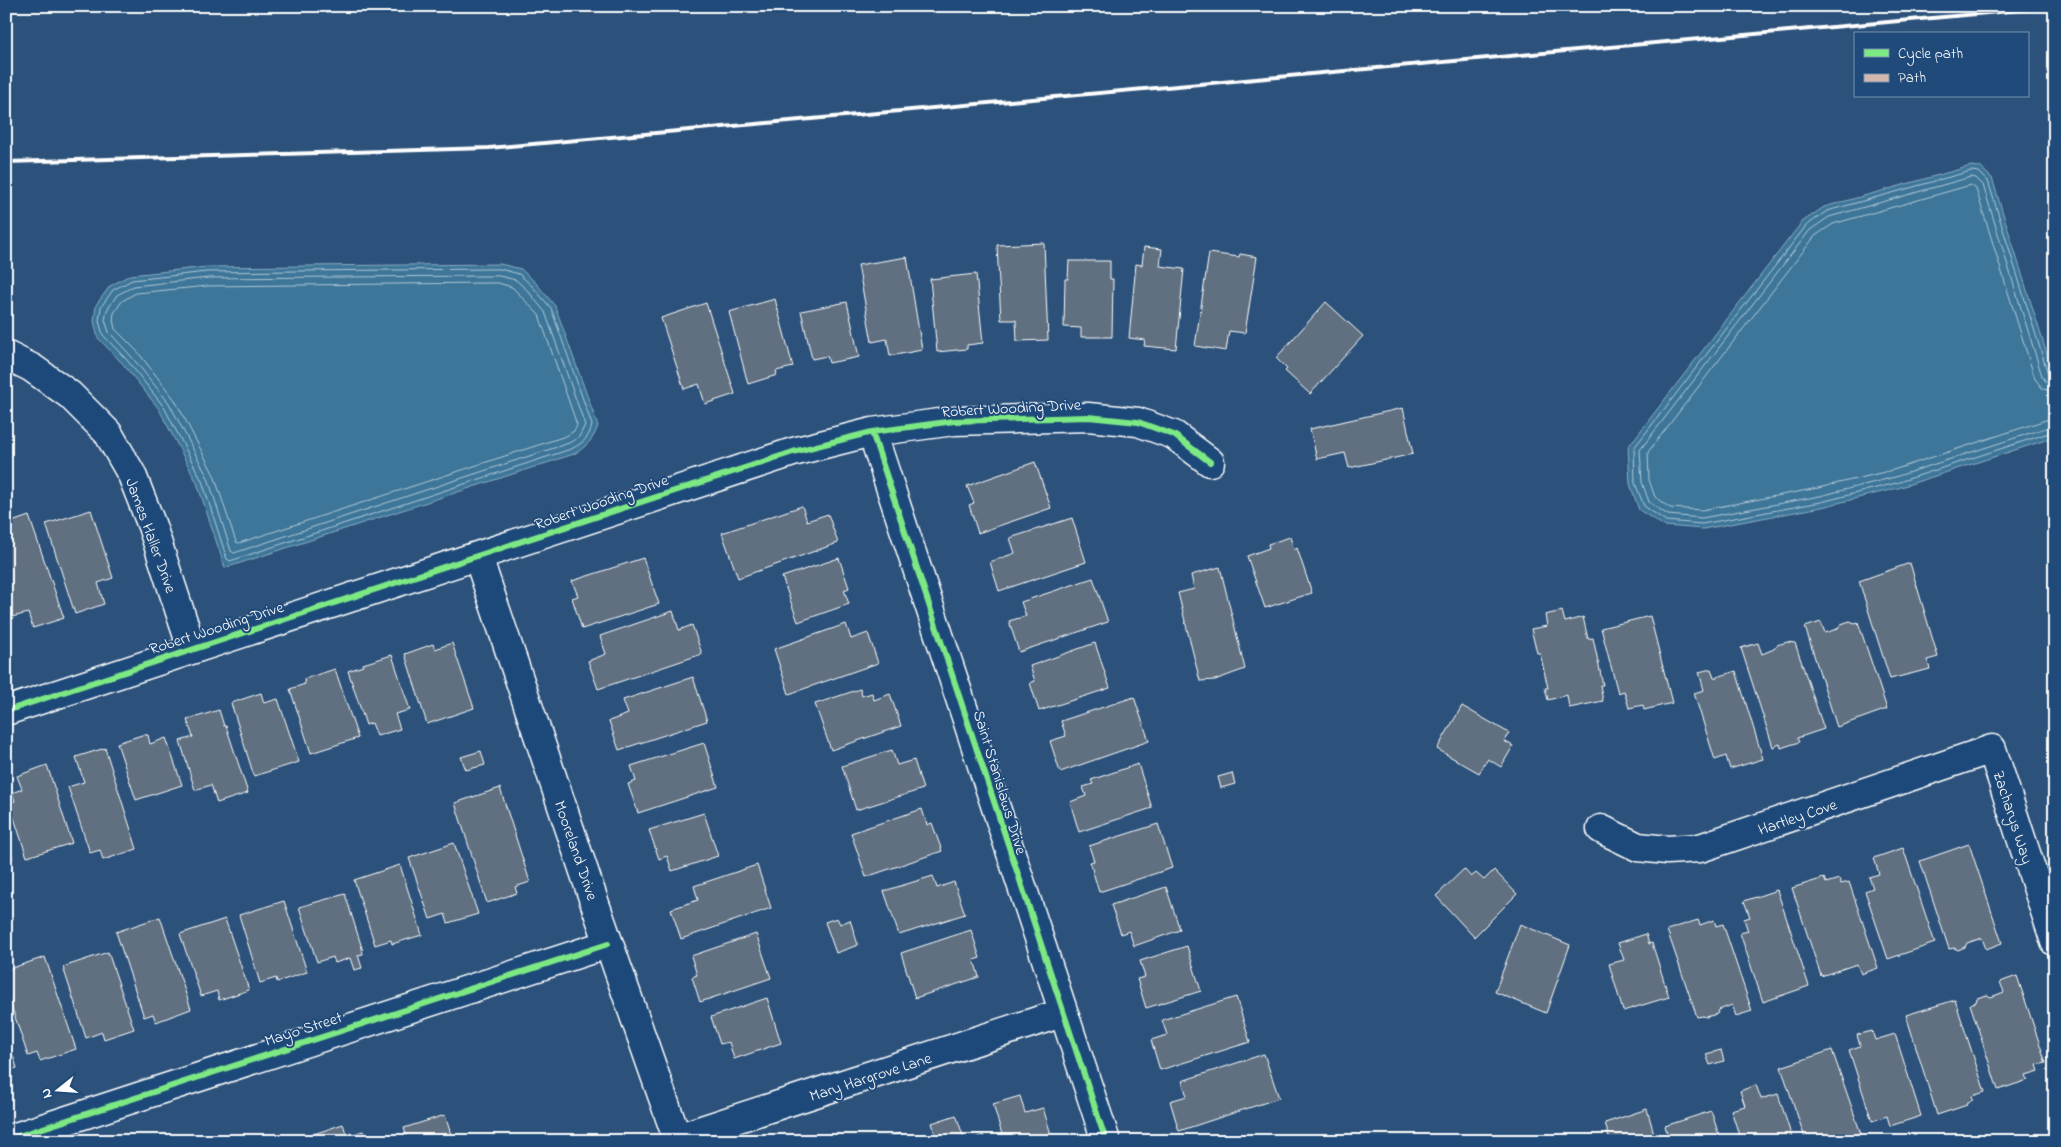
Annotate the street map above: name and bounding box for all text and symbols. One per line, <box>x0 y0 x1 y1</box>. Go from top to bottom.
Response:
legend <box>1854 32 2028 98</box>
text: Cycle path <box>1898 43 1963 66</box>
text: Path <box>1898 67 1926 89</box>
street label: Robert Wooding Drive <box>941 393 1082 425</box>
street label: Robert Wooding Drive <box>532 468 673 537</box>
street label: James Haller Drive <box>118 475 182 597</box>
street label: Robert Wooding Drive <box>146 596 288 662</box>
street label: Saint Stanislaws Drive <box>966 708 1033 858</box>
street label: Zacharys Way <box>1986 768 2039 868</box>
street label: Hartley Cove <box>1755 793 1841 843</box>
street label: Mooreland Drive <box>547 798 604 905</box>
street label: Mayo Street <box>262 1006 346 1054</box>
street label: Mary Hargrove Lane <box>807 1047 936 1109</box>
north arrow <box>32 1064 82 1114</box>
text: N <box>36 1086 58 1101</box>

